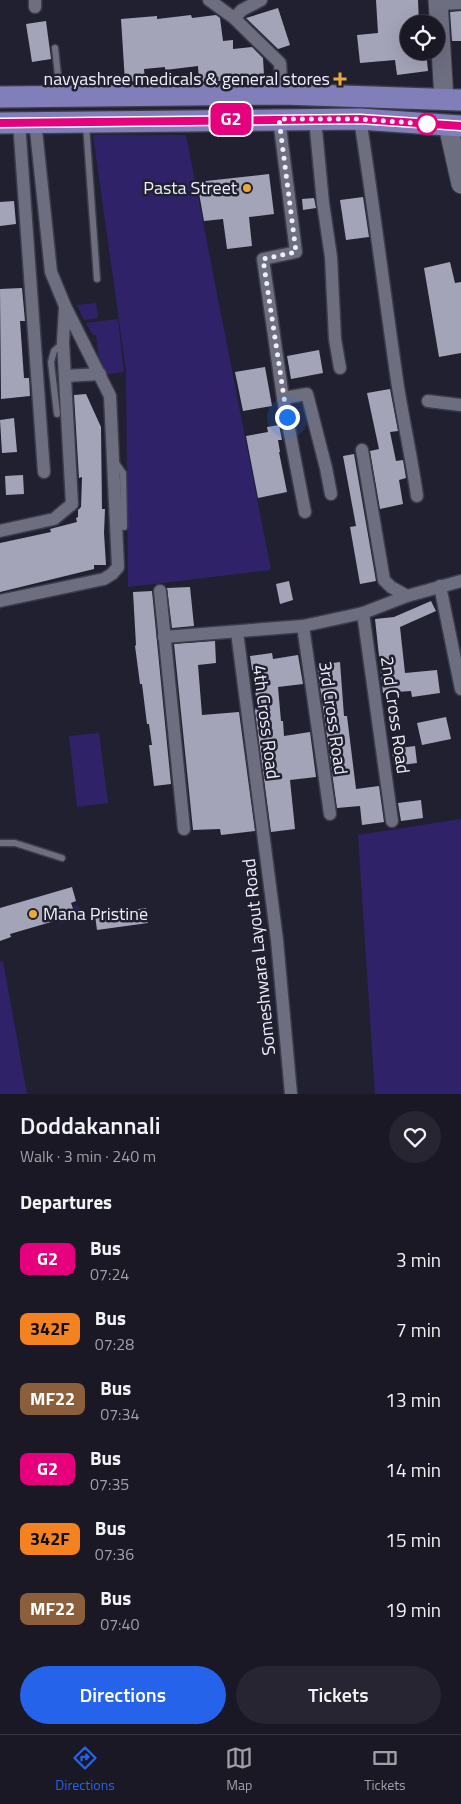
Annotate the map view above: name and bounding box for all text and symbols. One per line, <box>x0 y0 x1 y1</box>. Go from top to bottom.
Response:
map controls <box>400 15 445 60</box>
button: locate <box>400 15 445 60</box>
place label: navyashree medicals & general stores <box>44 65 330 92</box>
marker: navyashree medicals & general stores <box>334 73 346 85</box>
line badge: G2 <box>208 103 254 135</box>
text: G2 <box>220 105 242 132</box>
unlabelled marker <box>416 113 438 135</box>
place label: Pasta Street <box>143 174 238 201</box>
marker: Pasta Street <box>241 182 253 194</box>
your location <box>275 405 300 430</box>
street label: 2nd Cross Road <box>374 655 417 775</box>
street label: 3rd Cross Road <box>312 659 355 777</box>
street label: 4th Cross Road <box>246 663 287 781</box>
street label: Someshwara Layout Road <box>235 857 282 1057</box>
place label: Mana Pristine <box>43 900 148 927</box>
marker: Mana Pristine <box>27 908 39 920</box>
text: Doddakannali <box>20 1107 161 1143</box>
button: heart <box>389 1111 441 1163</box>
text: Walk · 3 min · 240 m <box>20 1144 156 1168</box>
text: Departures <box>20 1187 112 1216</box>
text: Bus <box>90 1233 121 1262</box>
text: G2 <box>37 1245 58 1272</box>
text: 3 min <box>396 1245 441 1274</box>
text: 07:24 <box>90 1262 129 1286</box>
text: Bus <box>95 1303 126 1332</box>
text: 342F <box>30 1315 70 1342</box>
text: 7 min <box>396 1315 441 1344</box>
text: 07:28 <box>95 1332 134 1356</box>
text: Bus <box>100 1373 131 1402</box>
text: MF22 <box>30 1385 75 1412</box>
text: 13 min <box>385 1385 441 1414</box>
text: 07:34 <box>100 1402 139 1426</box>
text: Bus <box>90 1443 121 1472</box>
text: G2 <box>37 1455 58 1482</box>
text: 14 min <box>385 1455 441 1484</box>
text: 07:35 <box>90 1472 129 1496</box>
text: Bus <box>95 1513 126 1542</box>
text: 342F <box>30 1525 70 1552</box>
text: 15 min <box>385 1525 441 1554</box>
text: 07:36 <box>95 1542 134 1566</box>
text: Bus <box>100 1583 131 1612</box>
text: MF22 <box>30 1595 75 1622</box>
text: 19 min <box>385 1595 441 1624</box>
text: 07:40 <box>100 1612 139 1636</box>
button: Directions <box>20 1666 226 1724</box>
button: Tickets <box>236 1666 441 1724</box>
tab: Directions <box>55 1744 115 1795</box>
tab: Map <box>225 1744 253 1795</box>
tab: Tickets <box>364 1744 406 1795</box>

